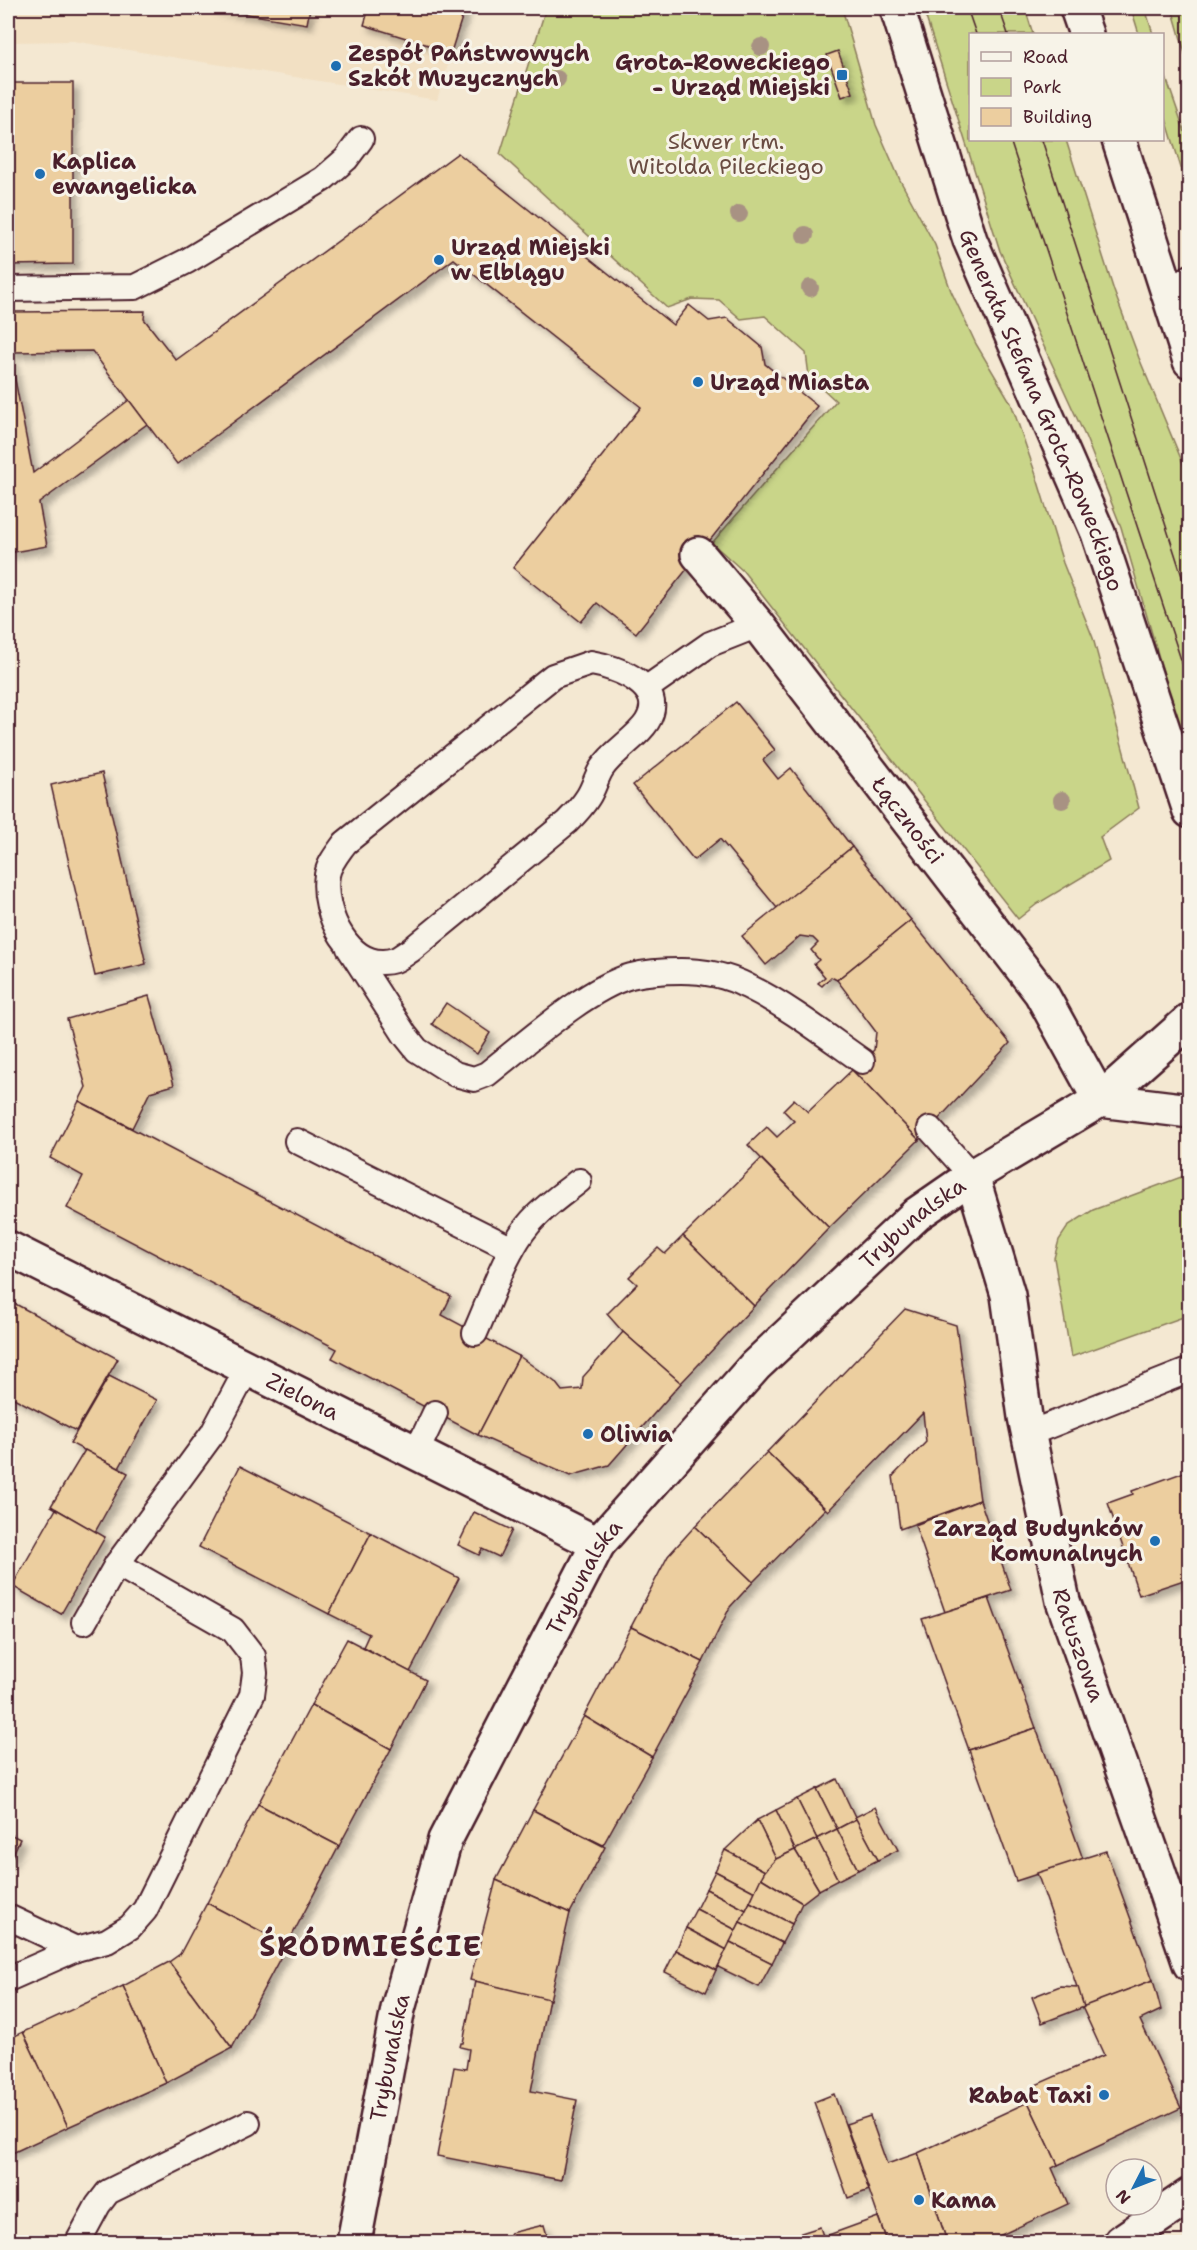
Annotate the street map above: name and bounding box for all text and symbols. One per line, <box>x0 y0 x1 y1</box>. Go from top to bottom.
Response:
legend <box>969 33 1164 141</box>
place label: Zespół Państwowych Szkół Muzycznych <box>348 39 590 93</box>
text: Road <box>1023 45 1068 69</box>
place label: Grota-Roweckiego - Urząd Miejski <box>615 48 830 102</box>
marker: Zespół Państwowych Szkół Muzycznych <box>329 59 343 73</box>
marker: Grota-Roweckiego - Urząd Miejski <box>835 68 849 82</box>
text: Park <box>1023 75 1062 99</box>
text: Building <box>1023 105 1092 129</box>
park label: Skwer rtm. Witolda Pileckiego <box>628 127 824 181</box>
place label: Kaplica ewangelicka <box>52 147 196 201</box>
marker: Kaplica ewangelicka <box>33 167 47 181</box>
street label: Generała Stefana Grota-Roweckiego <box>952 226 1130 595</box>
place label: Urząd Miejski w Elblągu <box>451 233 610 287</box>
marker: Urząd Miejski w Elblągu <box>432 253 446 267</box>
place label: Urząd Miasta <box>710 368 869 397</box>
marker: Urząd Miasta <box>691 375 705 389</box>
street label: Łączności <box>864 770 950 870</box>
street label: Trybunalska <box>853 1171 971 1276</box>
street label: Zielona <box>261 1366 344 1427</box>
place label: Oliwia <box>600 1420 673 1449</box>
marker: Oliwia <box>581 1427 595 1441</box>
street label: Trybunalska <box>539 1513 629 1640</box>
place label: Zarząd Budynków Komunalnych <box>934 1514 1143 1568</box>
marker: Zarząd Budynków Komunalnych <box>1148 1534 1162 1548</box>
street label: Ratuszowa <box>1046 1586 1112 1706</box>
district label: ŚRÓDMIEŚCIE <box>259 1926 483 1965</box>
street label: Trybunalska <box>363 1990 417 2124</box>
place label: Rabat Taxi <box>969 2081 1092 2110</box>
marker: Rabat Taxi <box>1097 2088 1111 2102</box>
north arrow <box>1104 2157 1164 2217</box>
text: N <box>1111 2185 1135 2208</box>
place label: Kama <box>931 2186 996 2215</box>
marker: Kama <box>912 2193 926 2207</box>

